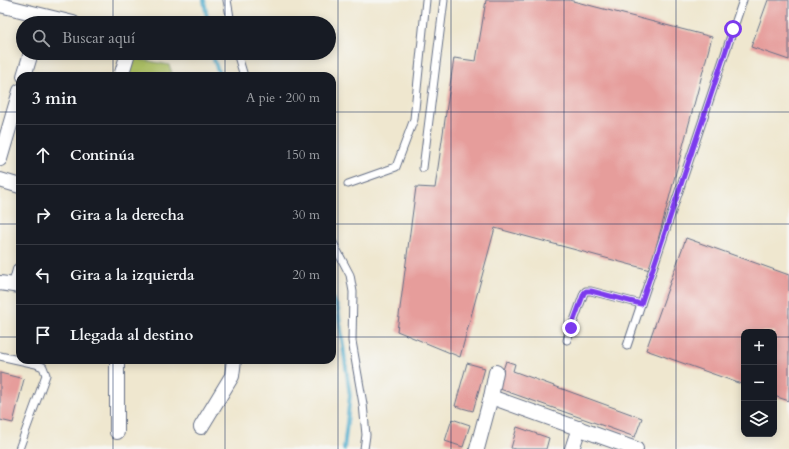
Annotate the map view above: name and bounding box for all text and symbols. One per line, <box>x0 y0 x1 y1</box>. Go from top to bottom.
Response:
search box <box>16 16 336 60</box>
route start <box>724 20 742 38</box>
icon: search <box>30 27 52 49</box>
text: Buscar aquí <box>62 28 135 48</box>
text: 3 min <box>32 87 77 110</box>
text: A pie · 200 m <box>246 89 320 107</box>
icon: ahead <box>32 144 54 166</box>
text: Continúa <box>70 145 135 165</box>
text: 150 m <box>286 146 320 164</box>
icon: right <box>32 204 54 226</box>
text: Gira a la derecha <box>70 205 184 225</box>
text: 30 m <box>292 206 320 224</box>
icon: left <box>32 264 54 286</box>
text: Gira a la izquierda <box>70 265 194 285</box>
text: 20 m <box>292 266 320 284</box>
route end <box>562 319 580 337</box>
icon: arrive <box>32 324 54 346</box>
text: Llegada al destino <box>70 325 193 345</box>
map controls <box>741 329 777 437</box>
button: + <box>741 329 777 365</box>
button: − <box>741 365 777 401</box>
button: layers <box>741 401 777 437</box>

